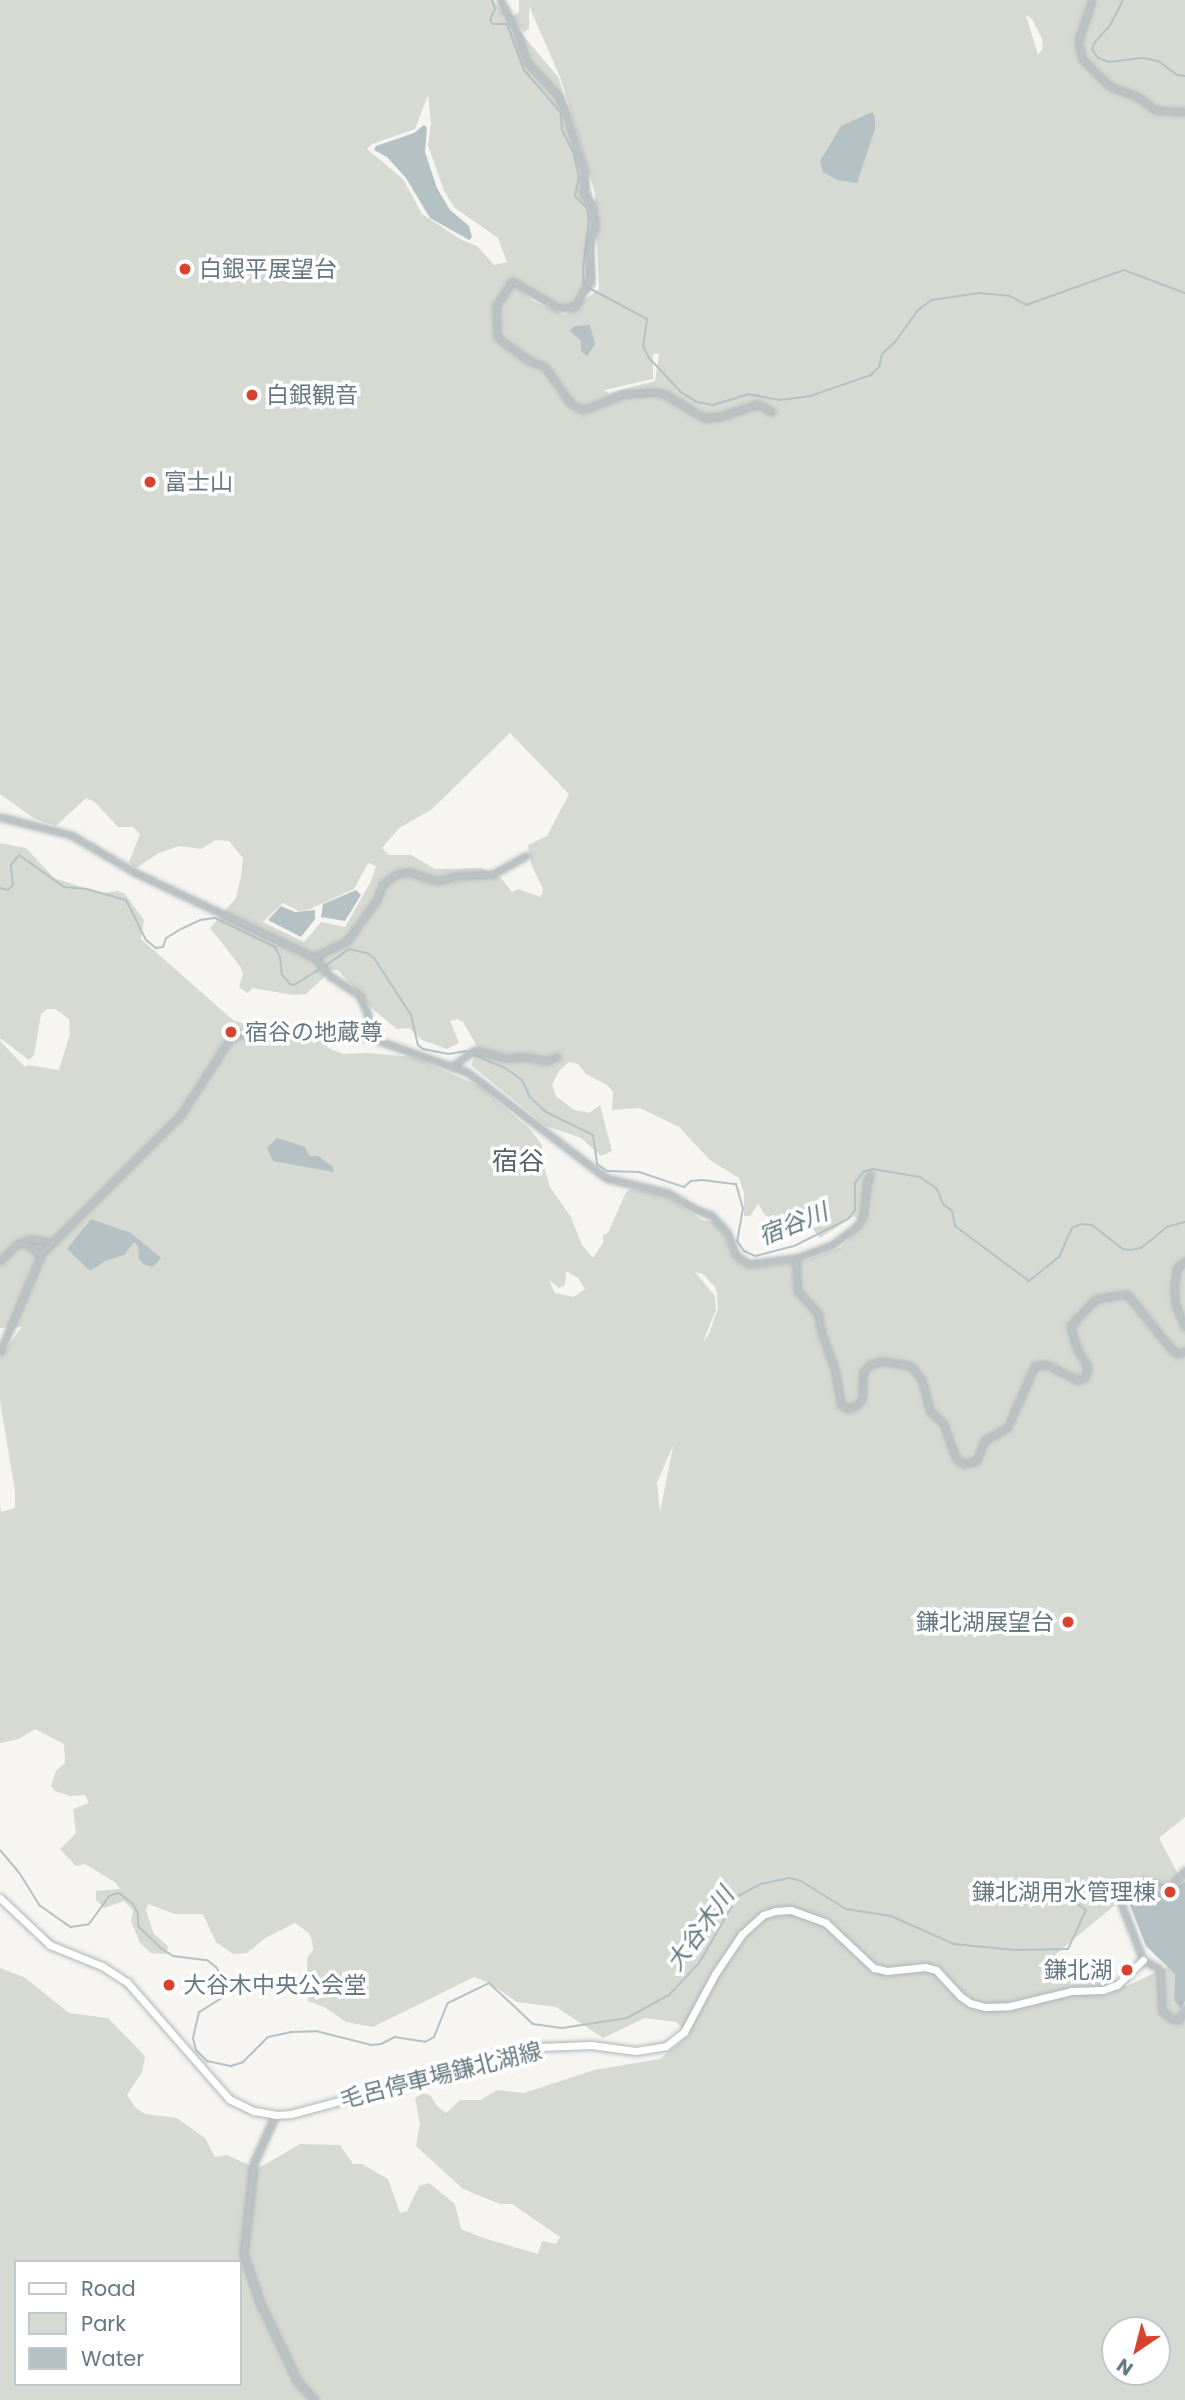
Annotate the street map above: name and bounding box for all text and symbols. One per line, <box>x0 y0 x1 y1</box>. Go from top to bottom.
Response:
place label: 白銀平展望台 <box>199 255 337 283</box>
marker: 白銀平展望台 <box>177 261 193 277</box>
place label: 白銀観音 <box>266 381 358 409</box>
marker: 白銀観音 <box>244 387 260 403</box>
place label: 富士山 <box>164 468 233 496</box>
marker: 富士山 <box>142 474 158 490</box>
place label: 宿谷の地蔵尊 <box>245 1018 383 1046</box>
marker: 宿谷の地蔵尊 <box>223 1024 239 1040</box>
district label: 宿谷 <box>492 1146 544 1178</box>
water label: 宿谷川 <box>754 1197 832 1251</box>
place label: 鎌北湖展望台 <box>916 1608 1054 1636</box>
marker: 鎌北湖展望台 <box>1060 1614 1076 1630</box>
place label: 鎌北湖用水管理棟 <box>972 1878 1156 1906</box>
water label: 大谷木川 <box>660 1882 740 1976</box>
marker: 鎌北湖用水管理棟 <box>1162 1884 1178 1900</box>
place label: 鎌北湖 <box>1044 1956 1113 1984</box>
marker: 鎌北湖 <box>1119 1962 1135 1978</box>
place label: 大谷木中央公会堂 <box>183 1971 367 1999</box>
marker: 大谷木中央公会堂 <box>161 1977 177 1993</box>
street label: 毛呂停車場鎌北湖線 <box>337 2037 545 2113</box>
legend <box>14 2260 242 2386</box>
text: Road <box>81 2274 136 2303</box>
text: Park <box>81 2309 126 2338</box>
north arrow <box>1101 2316 1171 2386</box>
text: Water <box>81 2344 144 2373</box>
text: N <box>1111 2352 1138 2382</box>

